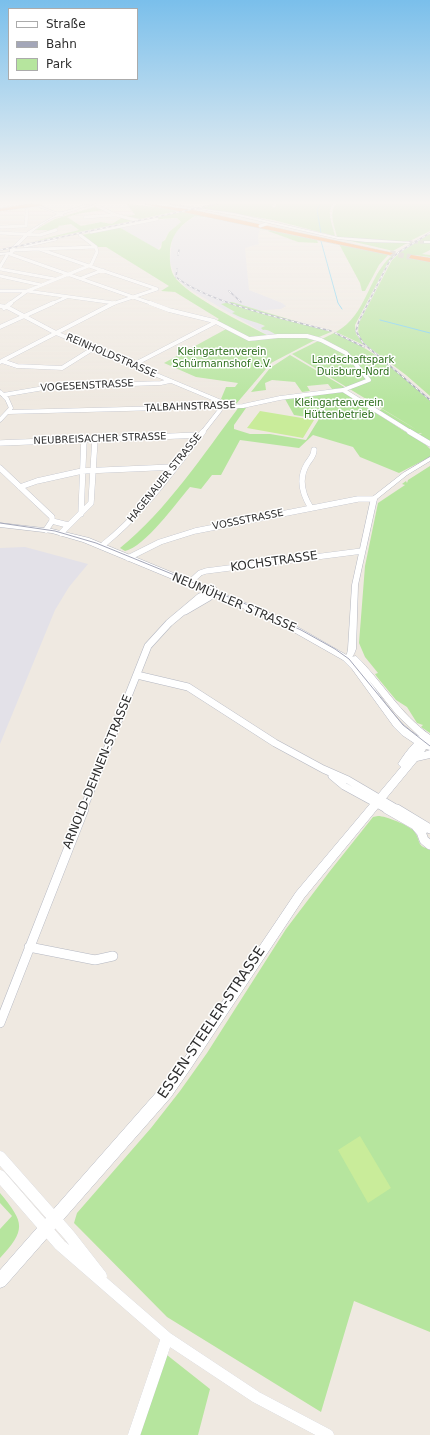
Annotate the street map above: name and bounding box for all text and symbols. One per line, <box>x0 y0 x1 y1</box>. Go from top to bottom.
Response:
legend <box>8 8 138 80</box>
text: Straße <box>46 17 86 31</box>
text: Bahn <box>46 37 77 51</box>
text: Park <box>46 57 72 71</box>
street label: REINHOLDSTRASSE <box>64 331 158 381</box>
park label: Kleingartenverein Schürmannshof e.V. <box>172 346 272 370</box>
park label: Landschaftspark Duisburg-Nord <box>312 354 394 378</box>
street label: VOGESENSTRASSE <box>40 378 134 394</box>
park label: Kleingartenverein Hüttenbetrieb <box>295 397 383 420</box>
street label: TALBAHNSTRASSE <box>144 399 236 415</box>
street label: NEUBREISACHER STRASSE <box>33 431 167 447</box>
street label: HAGENAUER STRASSE <box>125 431 205 525</box>
street label: VOSSSTRASSE <box>211 507 285 533</box>
street label: KOCHSTRASSE <box>229 549 319 575</box>
street label: NEUMÜHLER STRASSE <box>170 570 298 636</box>
street label: ARNOLD-DEHNEN-STRASSE <box>60 693 136 851</box>
street label: ESSEN-STEELER-STRASSE <box>155 944 269 1102</box>

